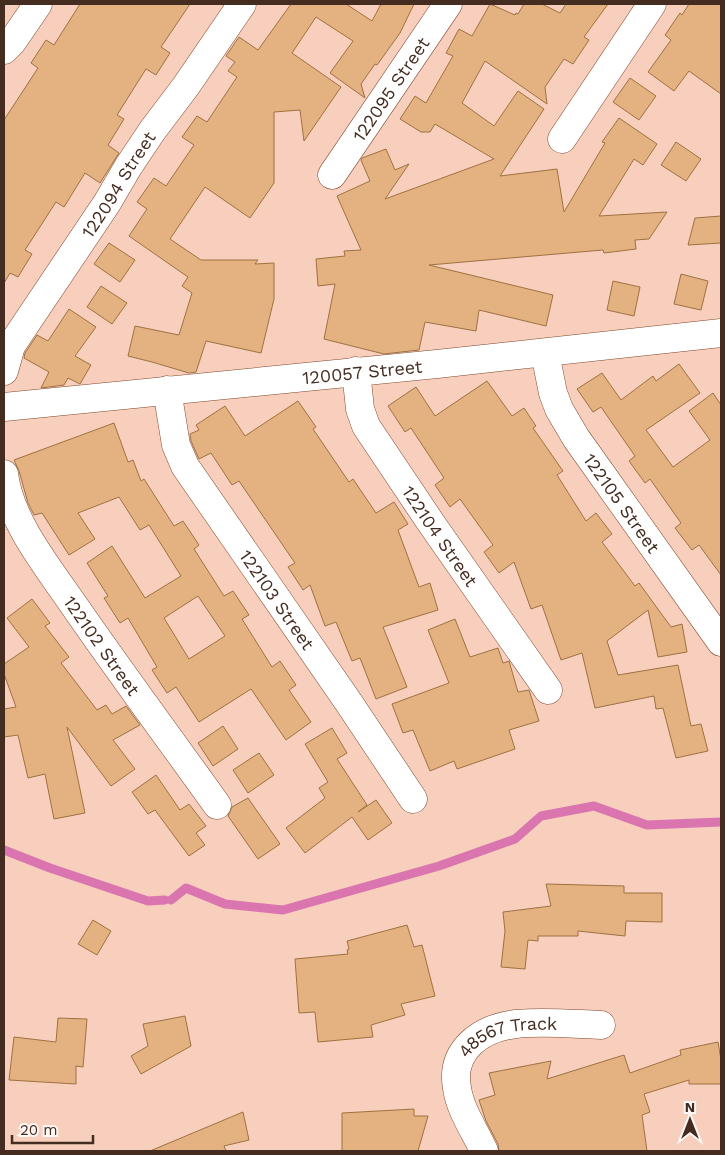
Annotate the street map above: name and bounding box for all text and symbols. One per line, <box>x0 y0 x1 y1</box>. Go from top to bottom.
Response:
street label: 122095 Street <box>348 33 433 145</box>
street label: 122094 Street <box>77 127 160 241</box>
street label: 120057 Street <box>301 355 424 388</box>
street label: 122105 Street <box>580 449 665 557</box>
street label: 122104 Street <box>398 482 483 591</box>
street label: 122103 Street <box>236 546 320 654</box>
street label: 122102 Street <box>60 591 145 699</box>
street label: 48567 Track <box>453 1012 557 1061</box>
north arrow <box>665 1095 715 1145</box>
text: N <box>685 1099 695 1115</box>
scale bar <box>12 1112 94 1144</box>
text: 20 m <box>20 1121 58 1139</box>

